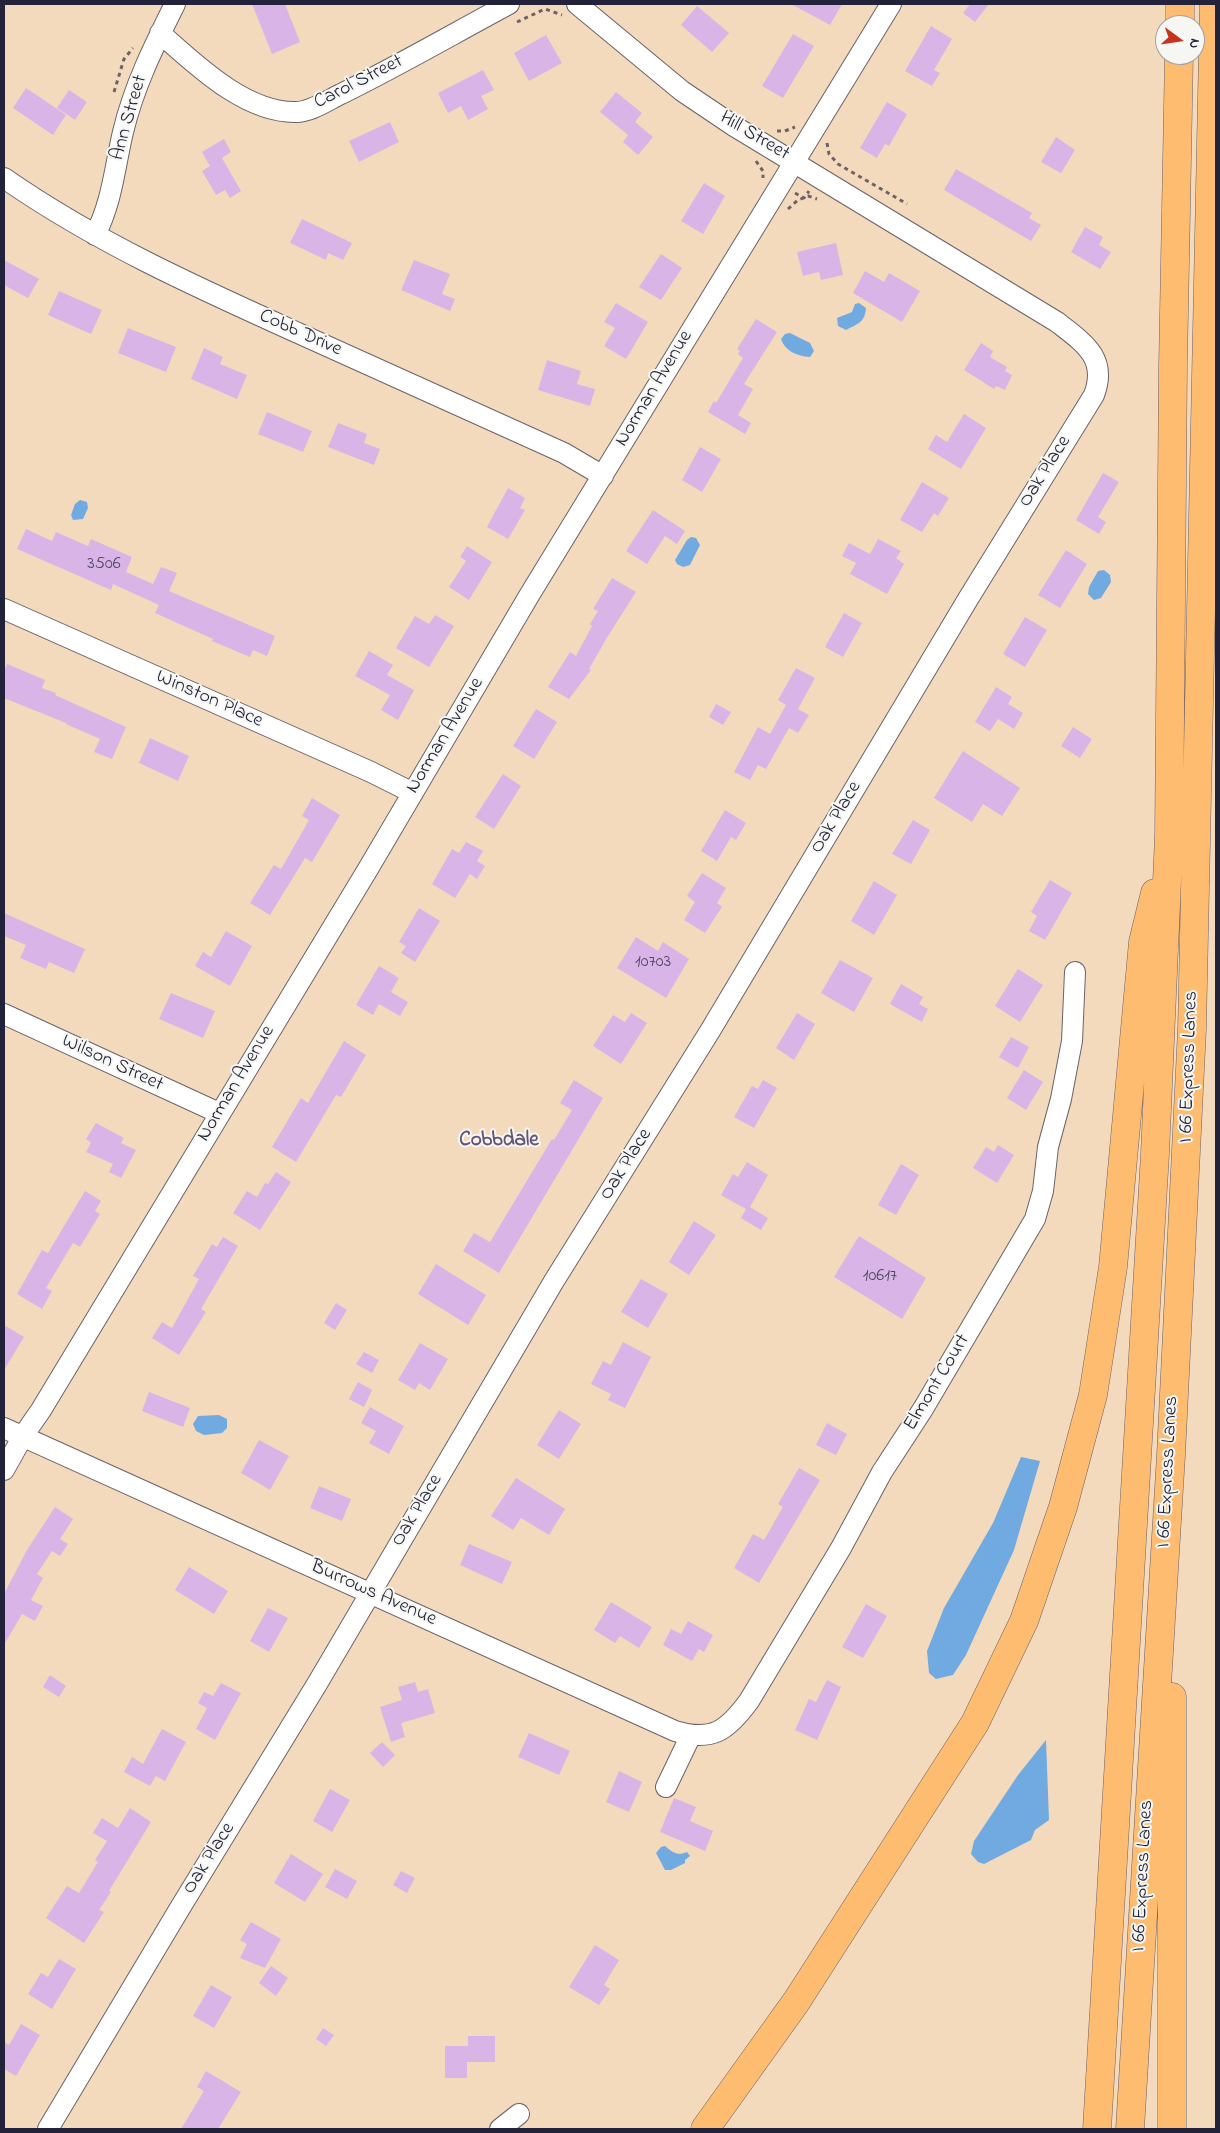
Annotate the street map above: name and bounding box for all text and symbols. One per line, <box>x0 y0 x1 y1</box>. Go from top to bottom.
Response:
north arrow <box>1155 15 1205 65</box>
text: N <box>1183 36 1205 51</box>
street label: Carol Street <box>311 50 407 116</box>
street label: Ann Street <box>106 73 154 163</box>
street label: Hill Street <box>715 107 793 167</box>
street label: Cobb Drive <box>255 305 345 363</box>
street label: Norman Avenue <box>611 327 699 451</box>
street label: Oak Place <box>1015 432 1077 512</box>
house number: 3506 <box>87 554 121 576</box>
street label: Winston Place <box>152 666 266 734</box>
street label: Norman Avenue <box>402 674 490 798</box>
street label: Oak Place <box>806 777 868 859</box>
house number: 10703 <box>635 952 671 974</box>
street label: I 66 Express Lanes <box>1175 991 1205 1143</box>
street label: Norman Avenue <box>193 1022 281 1146</box>
street label: Wilson Street <box>57 1030 167 1098</box>
street label: Oak Place <box>596 1125 658 1205</box>
district label: Cobbdale <box>459 1129 539 1155</box>
house number: 10617 <box>863 1266 897 1288</box>
street label: Elmont Court <box>900 1330 976 1436</box>
street label: I 66 Express Lanes <box>1153 1395 1185 1549</box>
street label: Oak Place <box>387 1470 449 1552</box>
street label: Burrows Avenue <box>306 1555 440 1633</box>
street label: I 66 Express Lanes <box>1128 1799 1160 1953</box>
street label: Oak Place <box>179 1819 241 1899</box>

